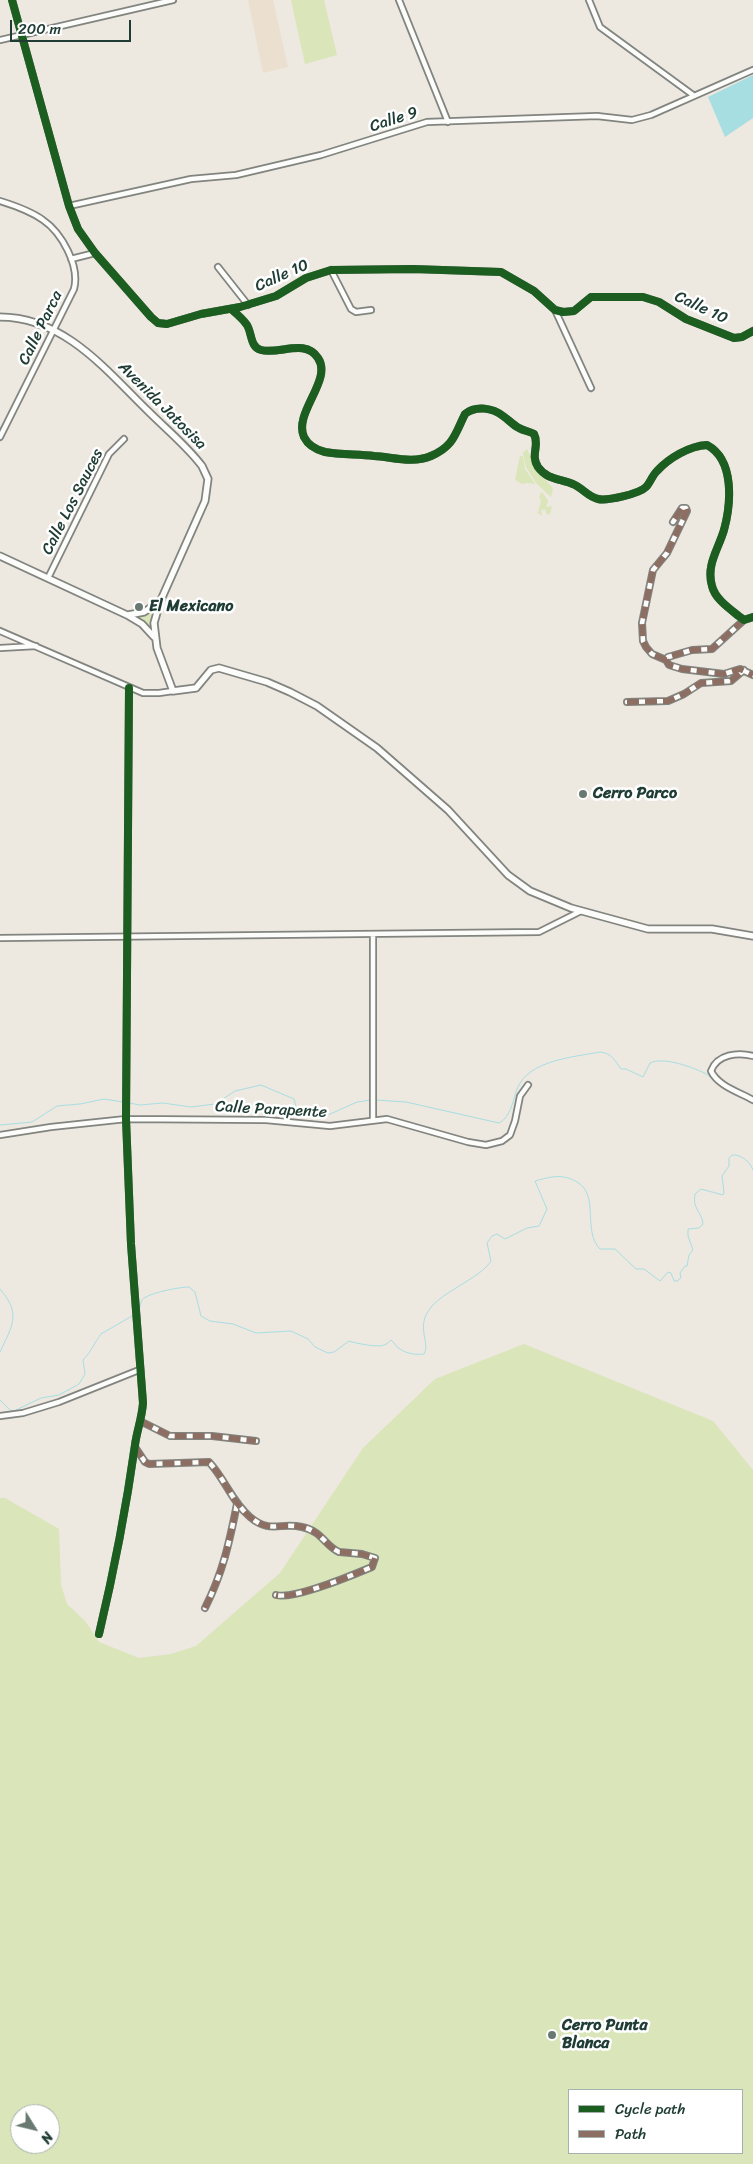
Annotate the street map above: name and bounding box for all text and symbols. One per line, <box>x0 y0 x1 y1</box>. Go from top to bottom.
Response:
scale bar <box>12 10 134 42</box>
text: 200 m <box>18 16 61 42</box>
street label: Calle 9 <box>368 103 420 137</box>
street label: Calle 10 <box>252 256 312 296</box>
street label: Calle 10 <box>671 287 731 329</box>
street label: Calle Parca <box>15 288 67 368</box>
street label: Avenida Jatosisa <box>114 358 210 454</box>
street label: Calle Los Sauces <box>38 446 108 558</box>
place label: El Mexicano <box>149 597 233 617</box>
marker: El Mexicano <box>133 601 145 613</box>
place label: Cerro Parco <box>593 784 677 804</box>
marker: Cerro Parco <box>577 788 589 800</box>
street label: Calle Parapente <box>215 1097 327 1123</box>
place label: Cerro Punta Blanca <box>562 2016 648 2054</box>
marker: Cerro Punta Blanca <box>546 2029 558 2041</box>
legend <box>568 2089 743 2154</box>
text: Cycle path <box>615 2096 685 2122</box>
north arrow <box>10 2104 60 2154</box>
text: Path <box>615 2121 646 2147</box>
text: N <box>34 2126 60 2149</box>

